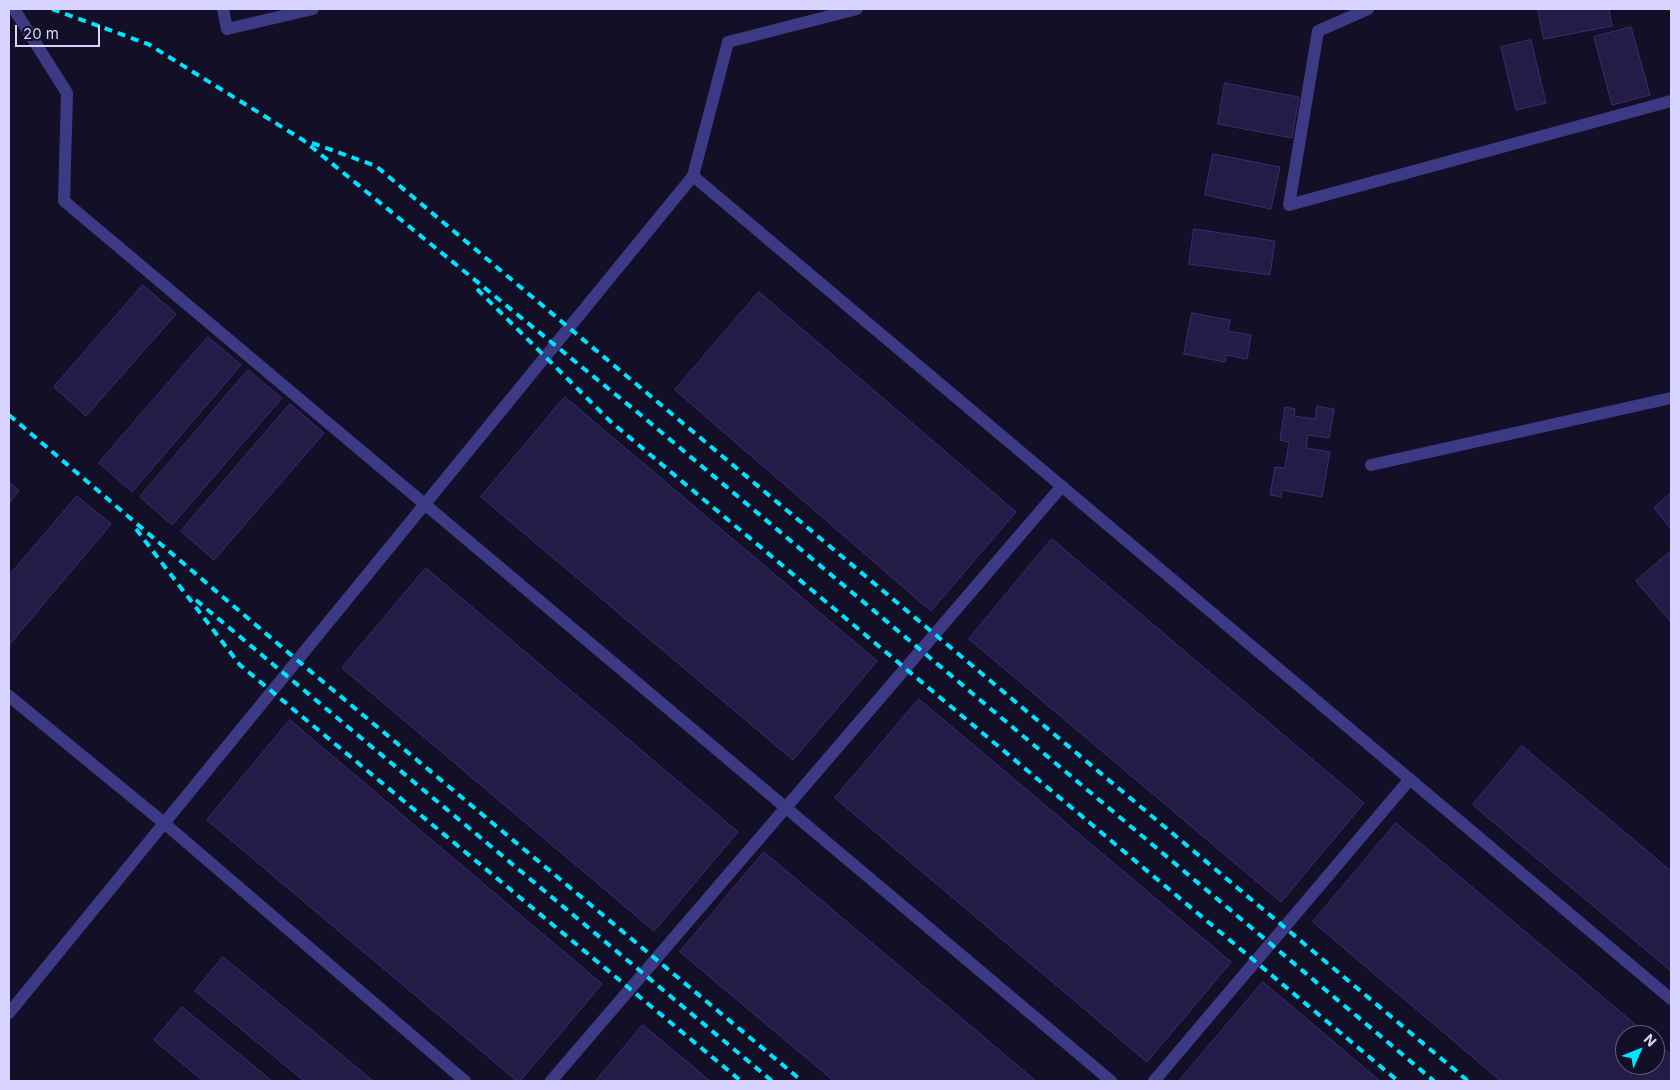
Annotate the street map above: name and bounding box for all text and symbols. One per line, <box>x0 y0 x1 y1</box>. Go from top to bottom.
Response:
scale bar <box>18 15 102 47</box>
text: 20 m <box>23 24 59 43</box>
north arrow <box>1615 1025 1665 1075</box>
text: N <box>1641 1030 1660 1050</box>

